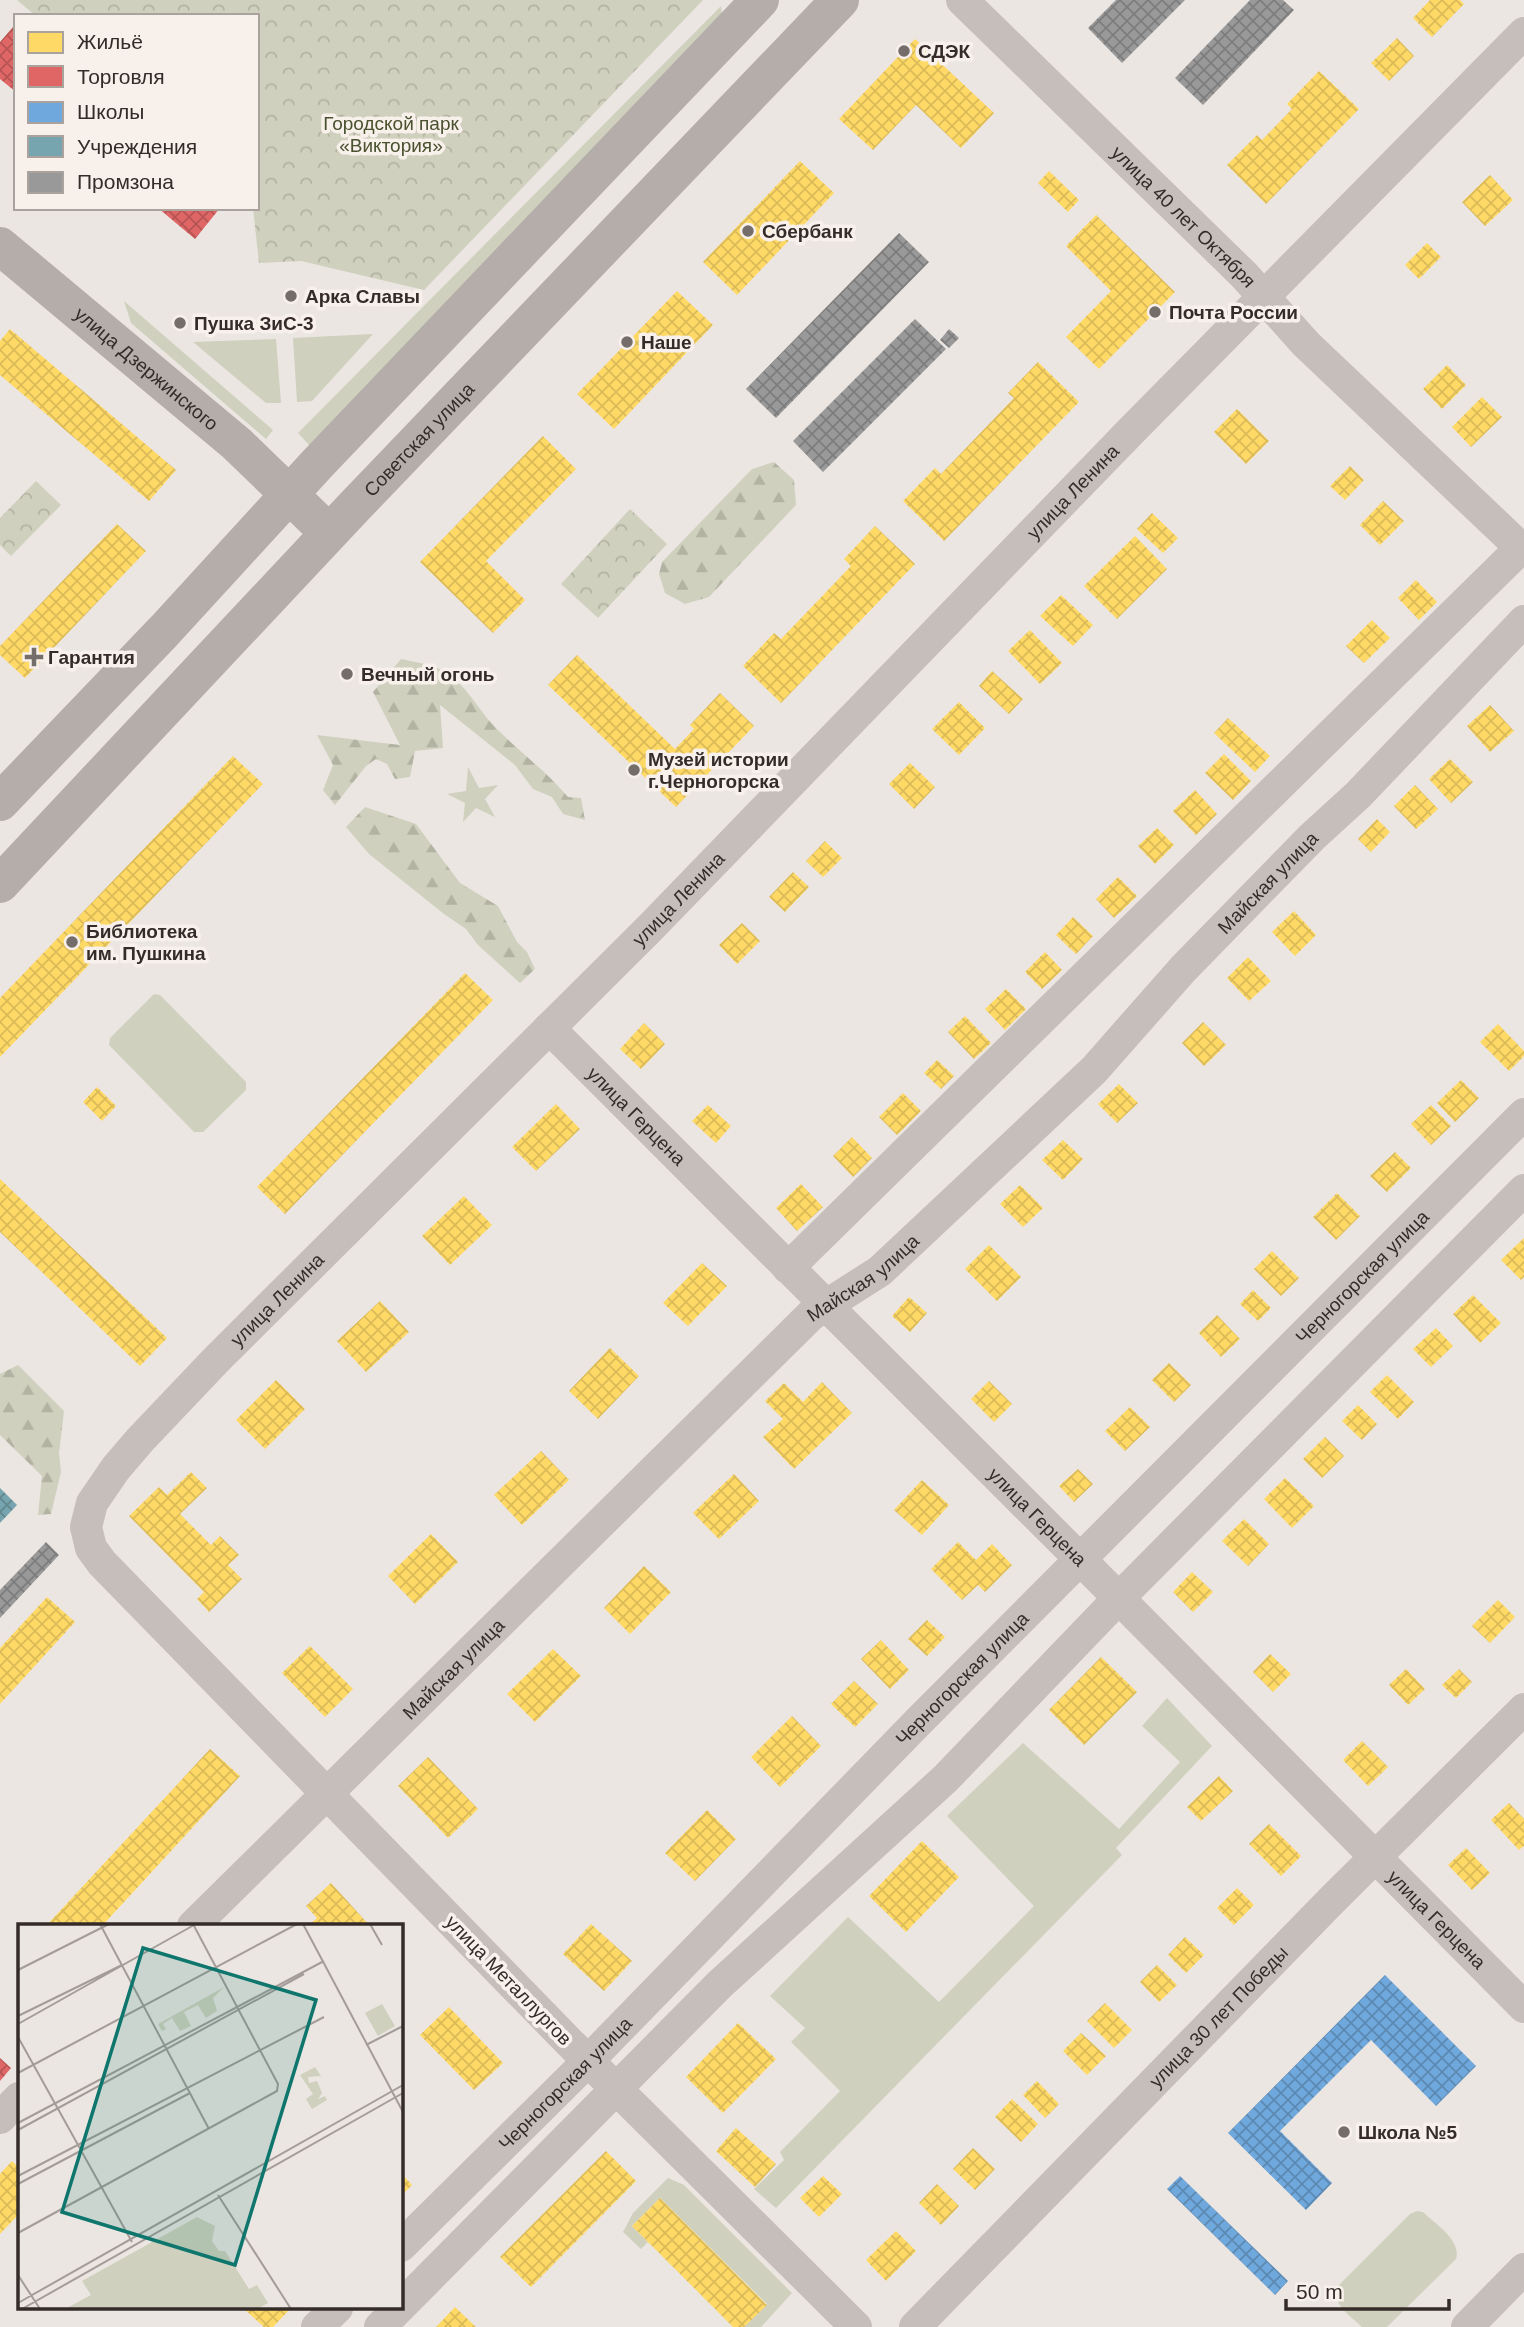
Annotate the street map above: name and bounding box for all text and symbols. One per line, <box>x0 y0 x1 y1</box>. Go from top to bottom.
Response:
legend <box>14 14 259 210</box>
text: Жильё <box>77 30 143 53</box>
place label: СДЭК <box>918 41 971 62</box>
marker: СДЭК <box>896 43 912 59</box>
text: Торговля <box>77 65 165 88</box>
text: Школы <box>77 100 144 123</box>
park label: Городской парк «Виктория» <box>323 113 459 156</box>
text: Учреждения <box>77 135 197 158</box>
street label: улица 40 лет Октября <box>1107 142 1260 292</box>
text: Промзона <box>77 170 174 193</box>
place label: Сбербанк <box>762 221 853 242</box>
marker: Сбербанк <box>740 223 756 239</box>
place label: Арка Славы <box>305 286 420 307</box>
marker: Арка Славы <box>283 288 299 304</box>
place label: Почта России <box>1169 302 1298 323</box>
street label: улица Дзержинского <box>70 303 222 435</box>
marker: Почта России <box>1147 304 1163 320</box>
place label: Пушка ЗиС-3 <box>194 313 314 334</box>
marker: Пушка ЗиС-3 <box>172 315 188 331</box>
place label: Наше <box>641 332 692 353</box>
marker: Наше <box>619 334 635 350</box>
street label: Советская улица <box>360 378 479 501</box>
street label: улица Ленина <box>1023 440 1123 543</box>
place label: Гарантия <box>48 647 135 668</box>
marker: Гарантия <box>26 649 42 665</box>
place label: Вечный огонь <box>361 664 495 685</box>
marker: Вечный огонь <box>339 666 355 682</box>
place label: Музей истории г.Черногорска <box>648 749 789 792</box>
marker: Музей истории г.Черногорска <box>626 762 642 778</box>
street label: Майская улица <box>1214 827 1322 938</box>
street label: улица Ленина <box>628 847 729 950</box>
place label: Библиотека им. Пушкина <box>86 921 206 964</box>
marker: Библиотека им. Пушкина <box>64 934 80 950</box>
street label: улица Герцена <box>583 1063 690 1170</box>
street label: Черногорская улица <box>1292 1206 1433 1348</box>
street label: Майская улица <box>803 1230 924 1326</box>
street label: улица Ленина <box>226 1249 329 1350</box>
street label: улица Герцена <box>984 1464 1091 1571</box>
street label: Черногорская улица <box>891 1607 1033 1750</box>
street label: Майская улица <box>399 1614 509 1724</box>
street label: улица Герцена <box>1383 1866 1490 1973</box>
street label: улица Металлургов <box>441 1911 576 2049</box>
inset map <box>18 1924 402 2310</box>
street label: улица 30 лет Победы <box>1145 1942 1292 2092</box>
street label: Черногорская улица <box>494 2012 636 2154</box>
place label: Школа №5 <box>1358 2122 1458 2143</box>
marker: Школа №5 <box>1336 2124 1352 2140</box>
scale bar <box>1286 2268 1449 2312</box>
text: 50 m <box>1296 2280 1343 2303</box>

